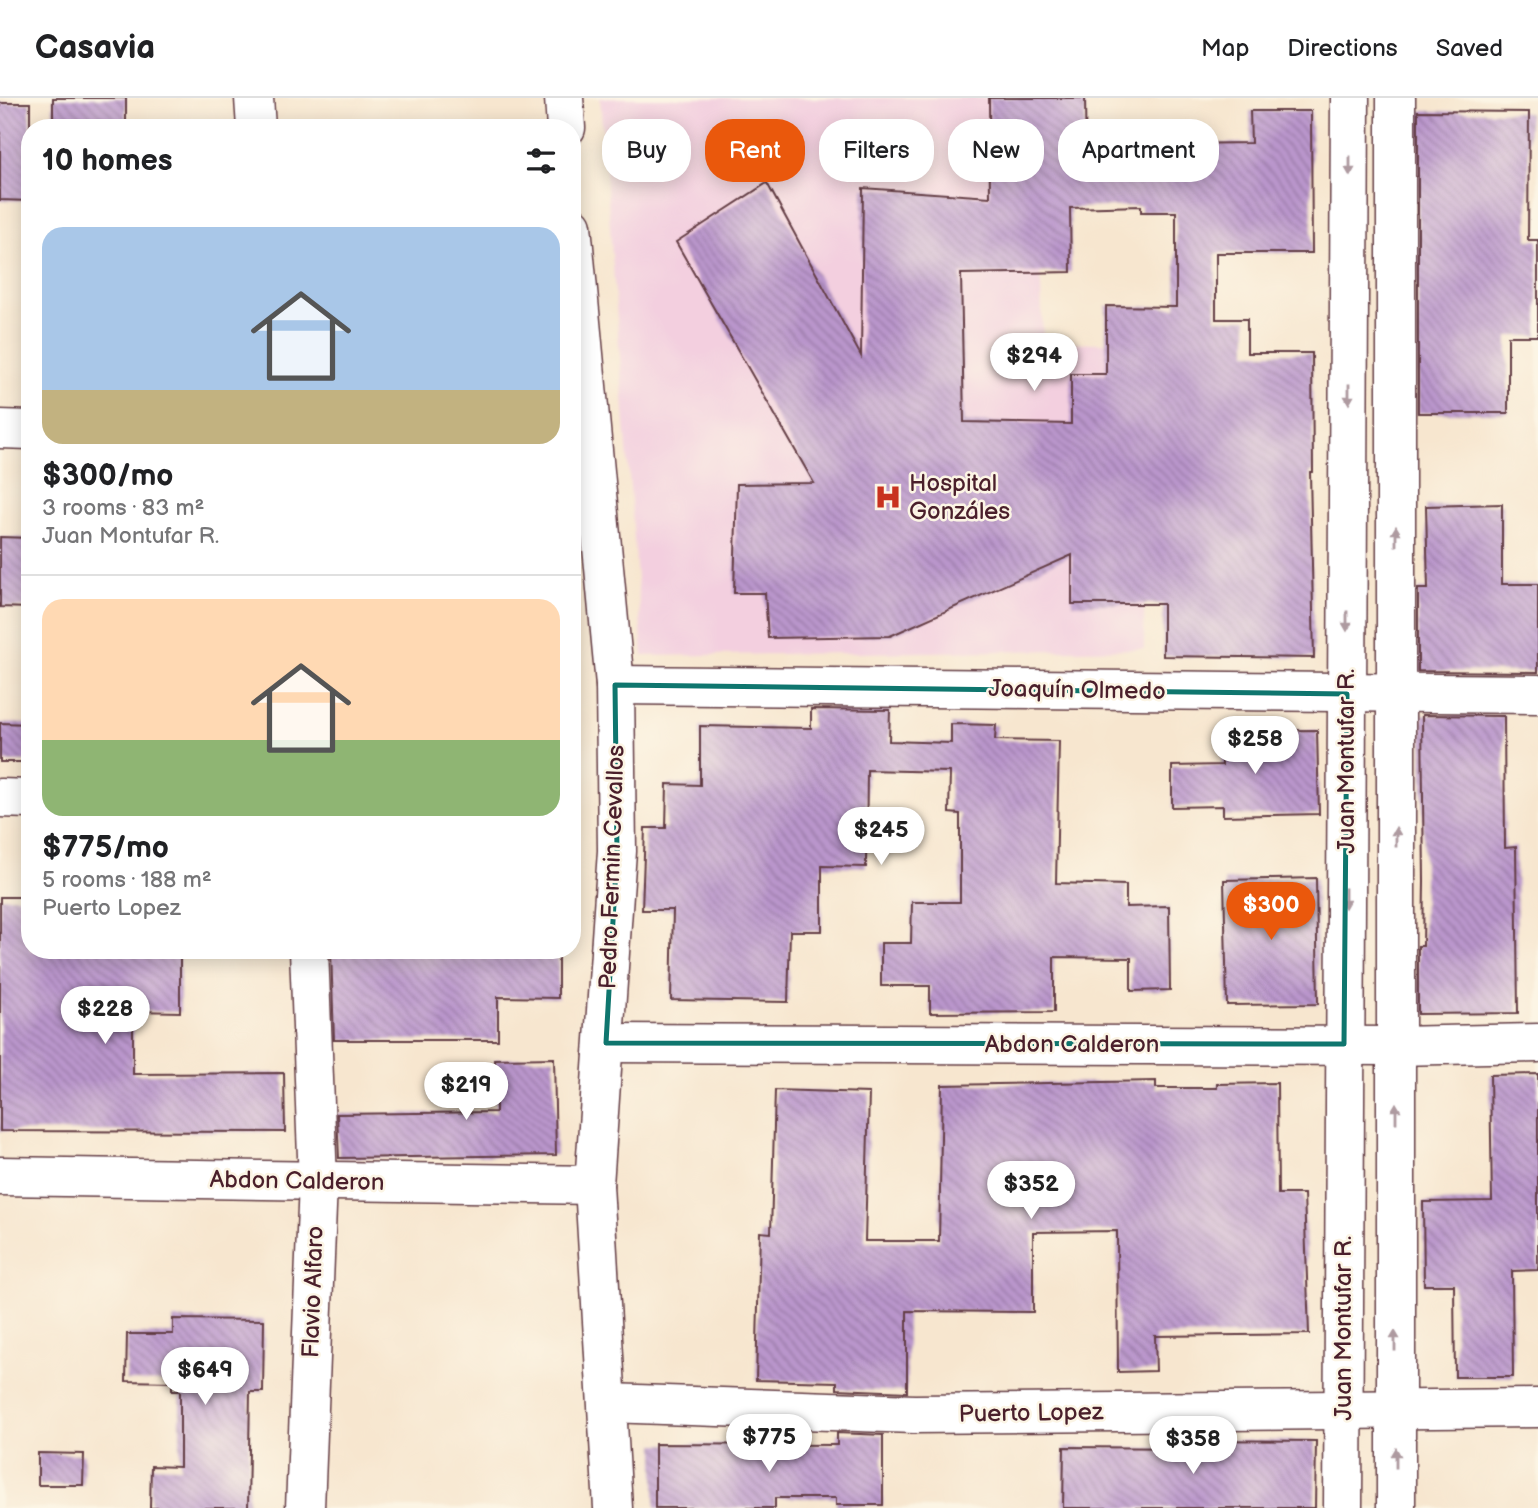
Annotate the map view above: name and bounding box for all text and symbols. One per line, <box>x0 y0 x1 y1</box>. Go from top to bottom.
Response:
text: Casavia <box>35 28 155 68</box>
text: Map <box>1201 34 1249 63</box>
text: Directions <box>1287 34 1398 63</box>
text: Saved <box>1436 34 1503 63</box>
chip: Buy <box>602 119 691 182</box>
chip: Rent <box>705 119 805 182</box>
chip: Filters <box>819 119 934 182</box>
chip: New <box>948 119 1044 182</box>
chip: Apartment <box>1058 119 1219 182</box>
icon: filters <box>522 142 560 180</box>
text: 10 homes <box>42 143 173 179</box>
one-way arrow <box>1344 155 1356 177</box>
icon: home <box>238 273 364 399</box>
pin: $294 <box>993 334 1075 393</box>
text: $294 <box>1006 342 1062 370</box>
one-way arrow <box>1343 383 1355 405</box>
text: $300/mo <box>42 458 173 494</box>
place label: Hospital Gonzáles <box>909 469 1010 526</box>
hospital icon: Hospital Gonzáles <box>873 482 903 512</box>
text: 3 rooms · 83 m² <box>42 494 204 522</box>
text: Juan Montufar R. <box>42 522 219 550</box>
one-way arrow <box>1390 524 1402 546</box>
one-way arrow <box>1341 610 1353 632</box>
icon: home <box>238 645 364 771</box>
street label: Juan Montufar R. <box>1332 669 1361 853</box>
street label: Joaquín Olmedo <box>988 674 1166 706</box>
pin: $258 <box>1214 716 1296 776</box>
text: $258 <box>1227 725 1283 753</box>
street label: Pedro Fermin Cevallos <box>593 744 631 990</box>
pin: $245 <box>840 808 922 867</box>
text: $245 <box>854 816 908 844</box>
one-way arrow <box>1390 825 1402 847</box>
text: $775/mo <box>42 830 169 866</box>
text: 5 rooms · 188 m² <box>42 866 212 894</box>
pin: $300 <box>1230 882 1312 942</box>
one-way arrow <box>1340 887 1351 909</box>
text: $300 <box>1242 891 1300 919</box>
text: Puerto Lopez <box>42 894 181 922</box>
pin: $228 <box>64 986 146 1046</box>
text: $228 <box>77 995 133 1023</box>
street label: Abdon Calderon <box>985 1030 1159 1059</box>
pin: $219 <box>425 1062 507 1122</box>
text: $219 <box>440 1071 492 1099</box>
one-way arrow <box>1390 1102 1402 1124</box>
pin: $352 <box>990 1162 1072 1221</box>
street label: Abdon Calderon <box>209 1165 385 1197</box>
text: $352 <box>1003 1170 1059 1198</box>
street label: Flavio Alfaro <box>296 1225 330 1359</box>
street label: Juan Montufar R. <box>1329 1236 1358 1420</box>
one-way arrow <box>1389 1329 1401 1351</box>
pin: $649 <box>164 1348 246 1407</box>
text: $649 <box>177 1356 233 1384</box>
street label: Puerto Lopez <box>958 1397 1104 1429</box>
pin: $775 <box>728 1414 810 1474</box>
pin: $358 <box>1152 1416 1234 1476</box>
text: $775 <box>742 1423 796 1451</box>
text: $358 <box>1165 1425 1221 1453</box>
one-way arrow <box>1390 1447 1401 1469</box>

